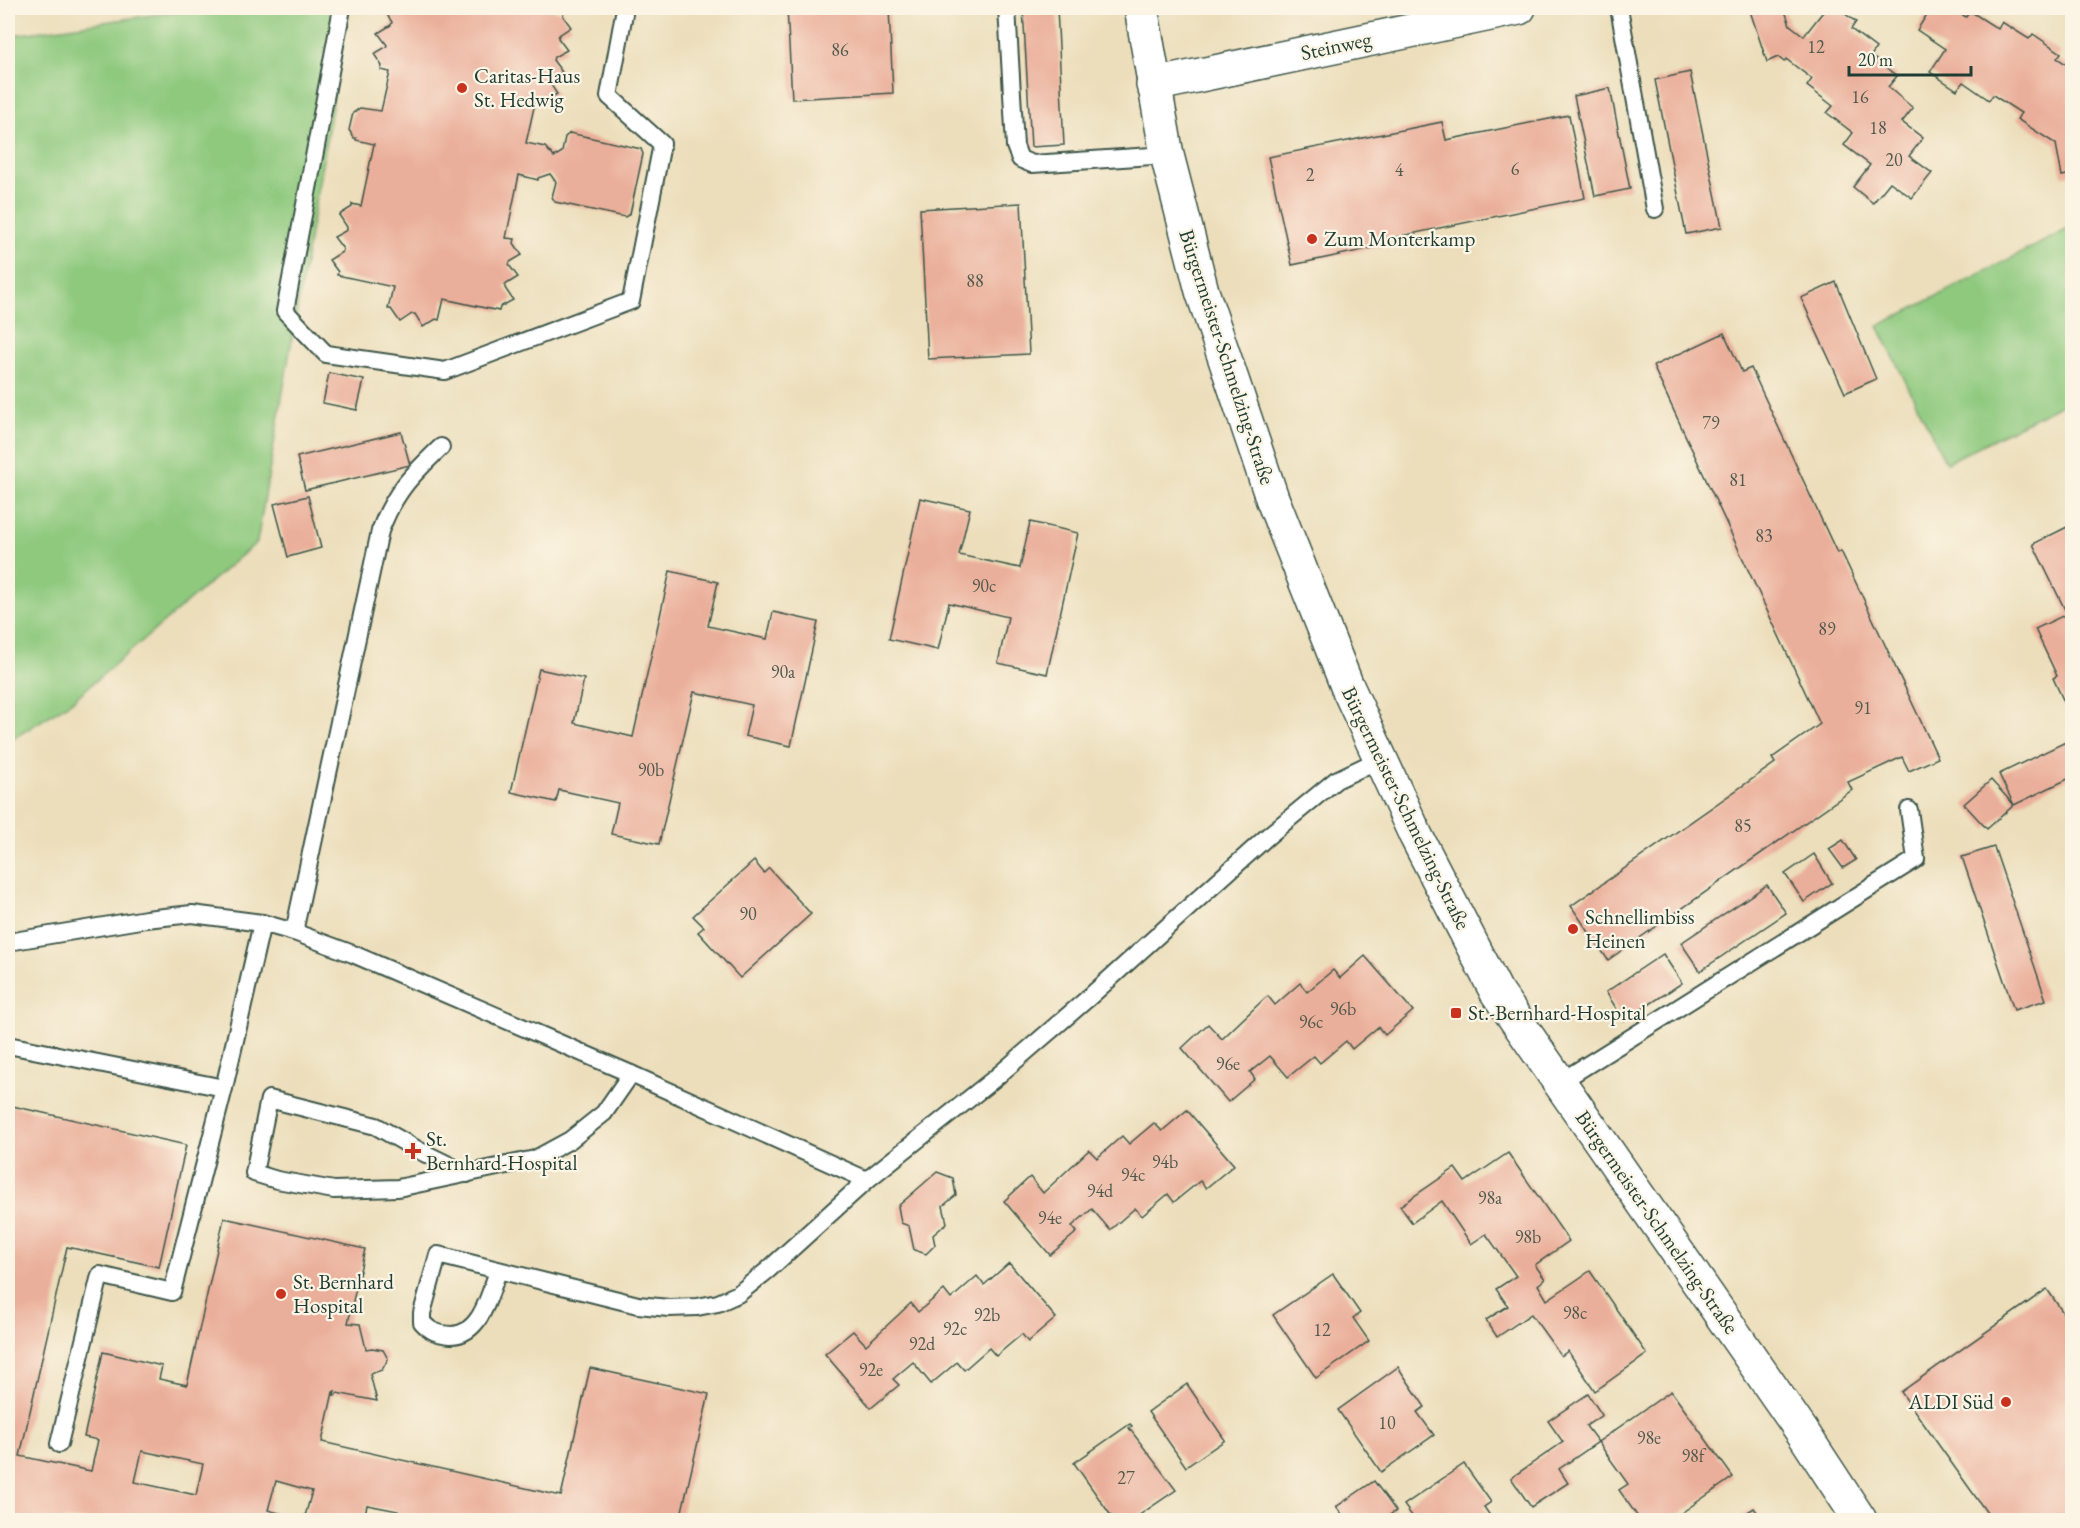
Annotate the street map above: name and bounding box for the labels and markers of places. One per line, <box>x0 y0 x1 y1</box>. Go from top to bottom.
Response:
place label: Caritas-Haus St. Hedwig <box>474 62 580 113</box>
marker: Caritas-Haus St. Hedwig <box>455 81 469 95</box>
place label: Zum Monterkamp <box>1324 225 1476 252</box>
marker: Zum Monterkamp <box>1305 232 1319 246</box>
place label: Schnellimbiss Heinen <box>1585 903 1695 954</box>
marker: Schnellimbiss Heinen <box>1566 922 1580 936</box>
place label: St.-Bernhard-Hospital <box>1468 999 1646 1026</box>
marker: St.-Bernhard-Hospital <box>1449 1006 1463 1020</box>
place label: St. Bernhard-Hospital <box>426 1125 577 1176</box>
marker: St. Bernhard-Hospital <box>404 1142 422 1160</box>
place label: St. Bernhard Hospital <box>293 1268 394 1319</box>
marker: St. Bernhard Hospital <box>274 1287 288 1301</box>
place label: ALDI Süd <box>1908 1388 1994 1415</box>
marker: ALDI Süd <box>1999 1395 2013 1409</box>

